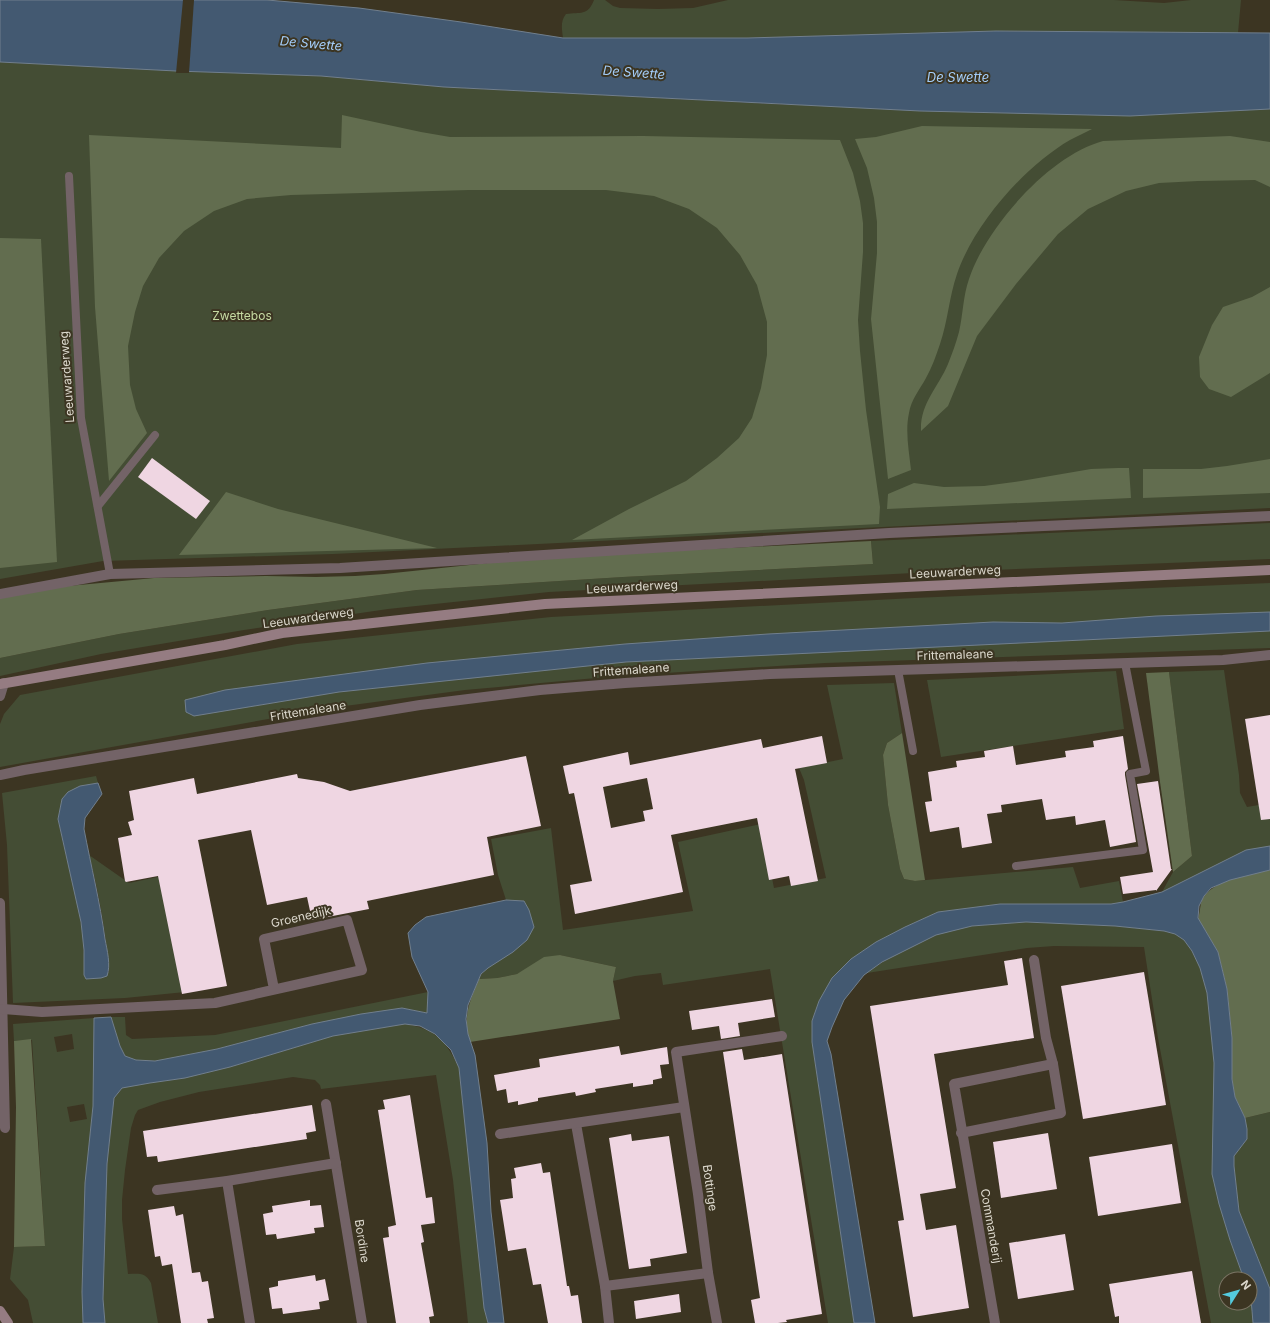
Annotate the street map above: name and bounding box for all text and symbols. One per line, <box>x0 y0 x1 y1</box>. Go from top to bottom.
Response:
water label: De Swette <box>279 32 343 54</box>
water label: De Swette <box>602 62 666 82</box>
water label: De Swette <box>927 69 989 85</box>
park label: Zwettebos <box>212 308 272 323</box>
street label: Leeuwarderweg <box>56 331 77 423</box>
street label: Leeuwarderweg <box>909 562 1001 581</box>
street label: Leeuwarderweg <box>586 577 678 596</box>
street label: Leeuwarderweg <box>261 604 354 631</box>
street label: Frittemaleane <box>916 646 994 663</box>
street label: Frittemaleane <box>592 659 670 680</box>
street label: Frittemaleane <box>269 697 347 724</box>
street label: Groenedijk <box>269 902 333 931</box>
street label: Bottinge <box>700 1164 721 1212</box>
street label: Commanderij <box>978 1187 1005 1265</box>
street label: Bordine <box>352 1218 373 1264</box>
north arrow <box>1218 1271 1258 1311</box>
text: N <box>1238 1277 1254 1293</box>

